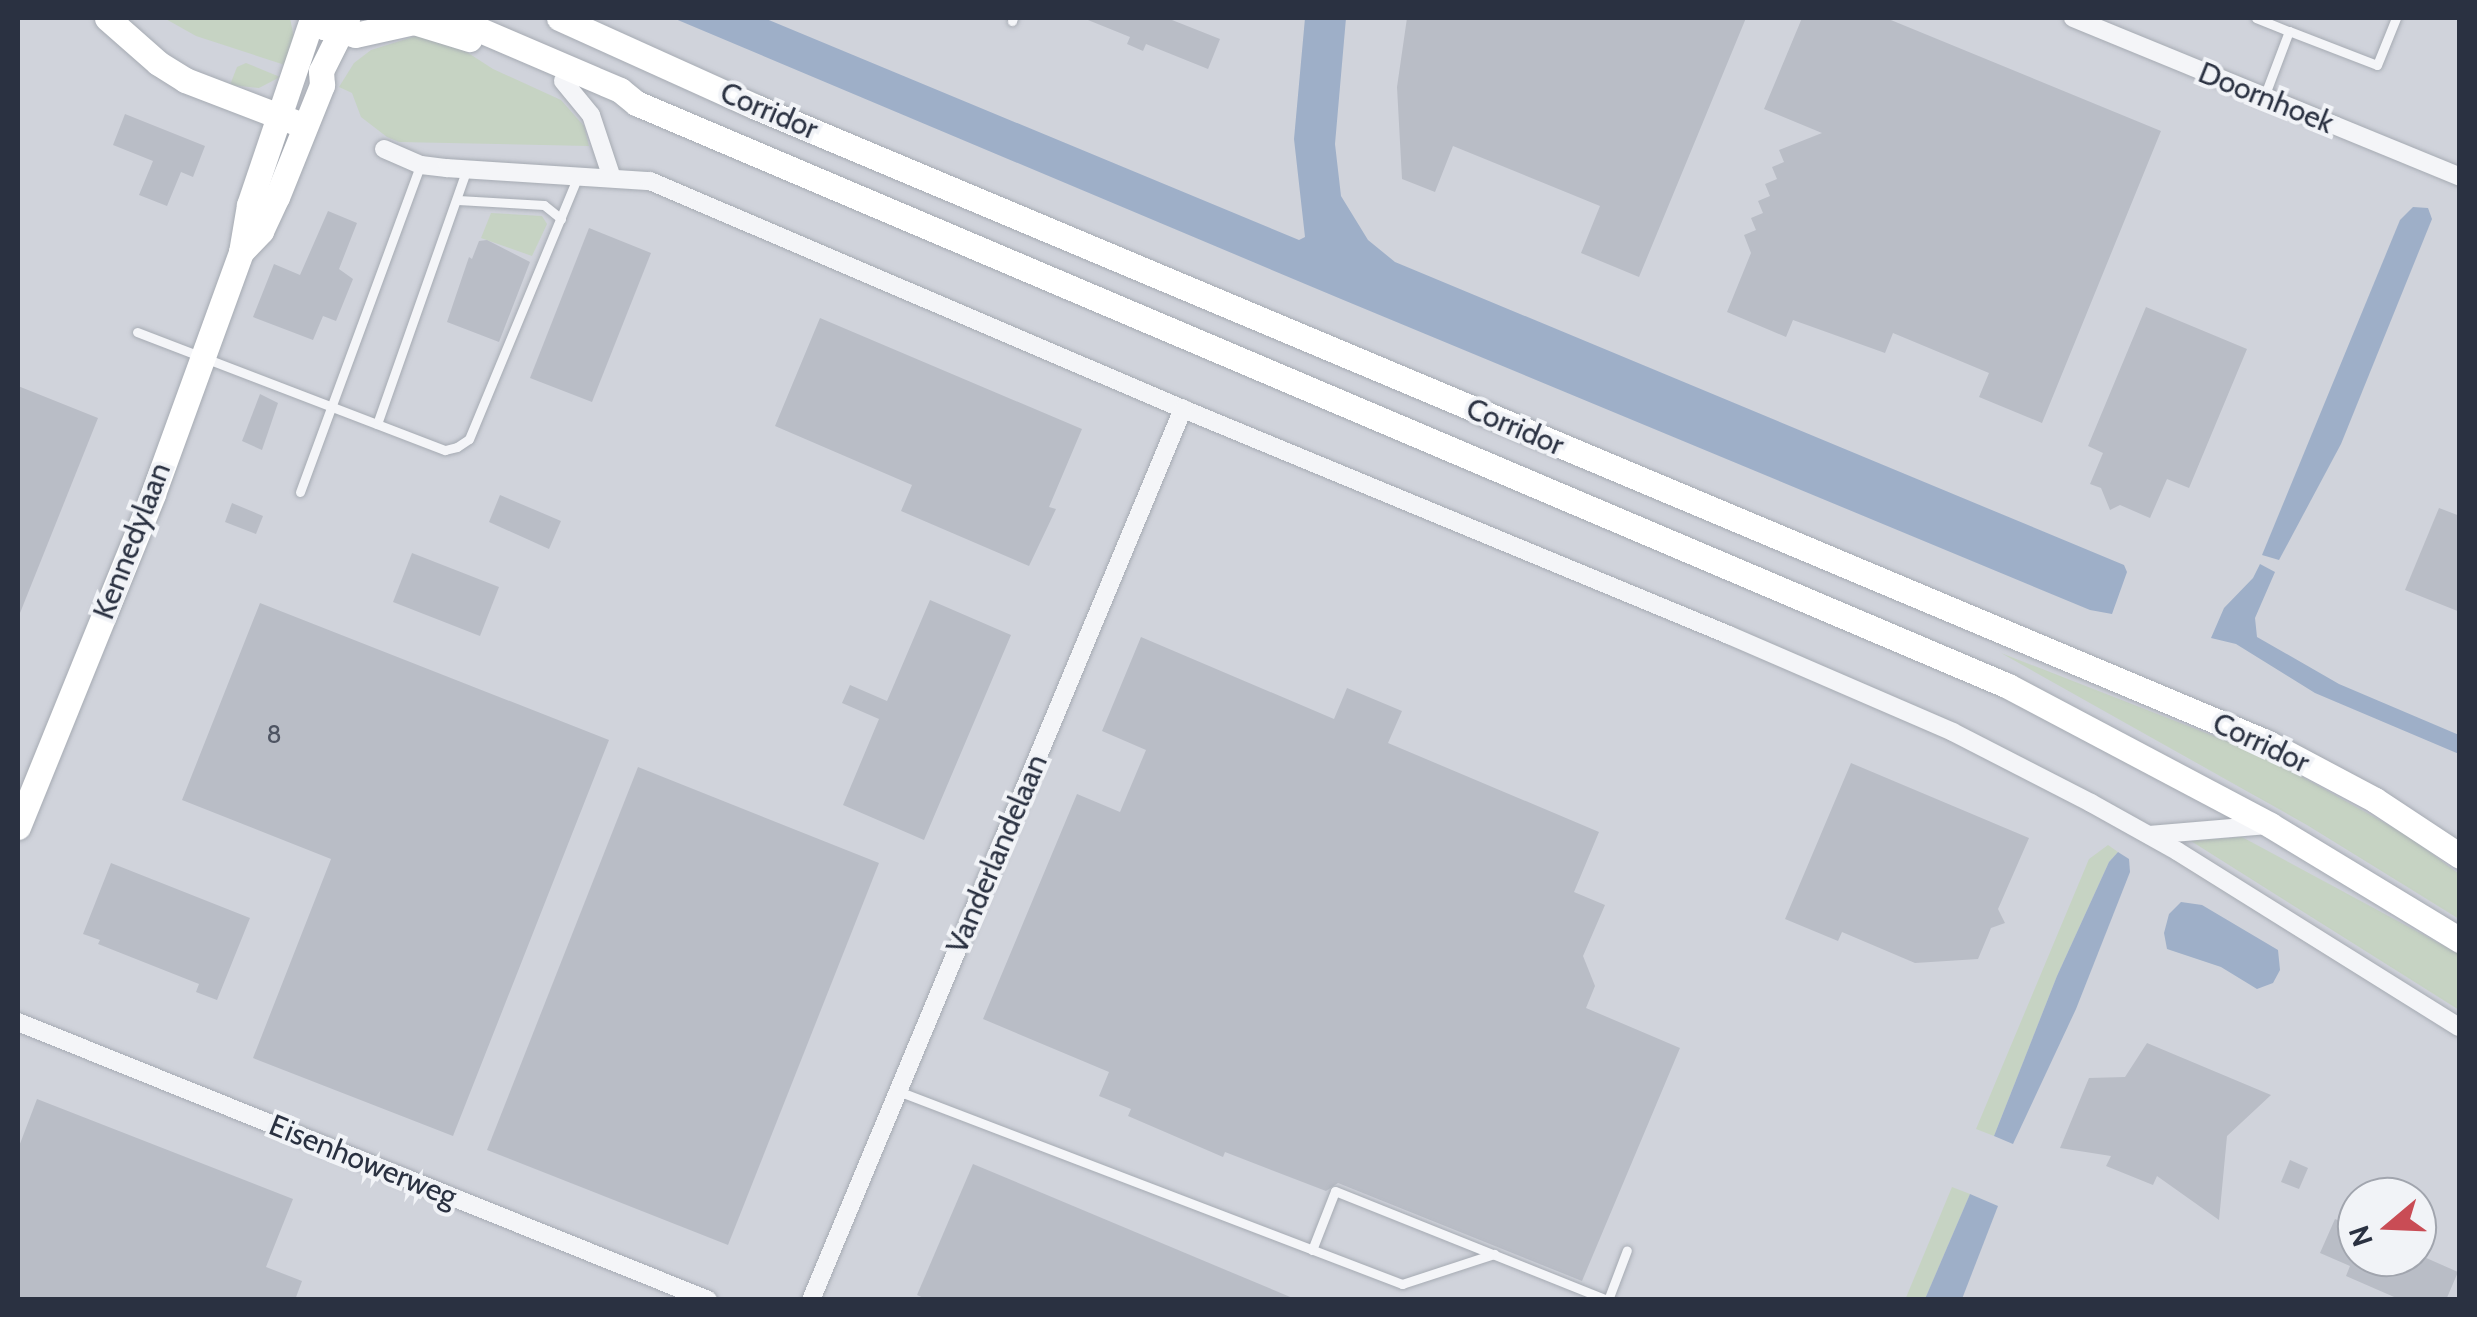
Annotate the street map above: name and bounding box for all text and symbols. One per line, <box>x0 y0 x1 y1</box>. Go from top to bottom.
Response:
street label: Doornhoek <box>2193 55 2339 141</box>
street label: Corridor <box>715 74 823 148</box>
street label: Corridor <box>1461 390 1569 464</box>
street label: Kennedylaan <box>86 458 178 624</box>
street label: Corridor <box>2207 705 2315 781</box>
house number: 8 <box>266 719 282 749</box>
street label: Vanderlandelaan <box>939 749 1055 959</box>
street label: Eisenhowerweg <box>264 1107 462 1215</box>
north arrow <box>2337 1177 2437 1277</box>
text: N <box>2341 1221 2380 1251</box>

